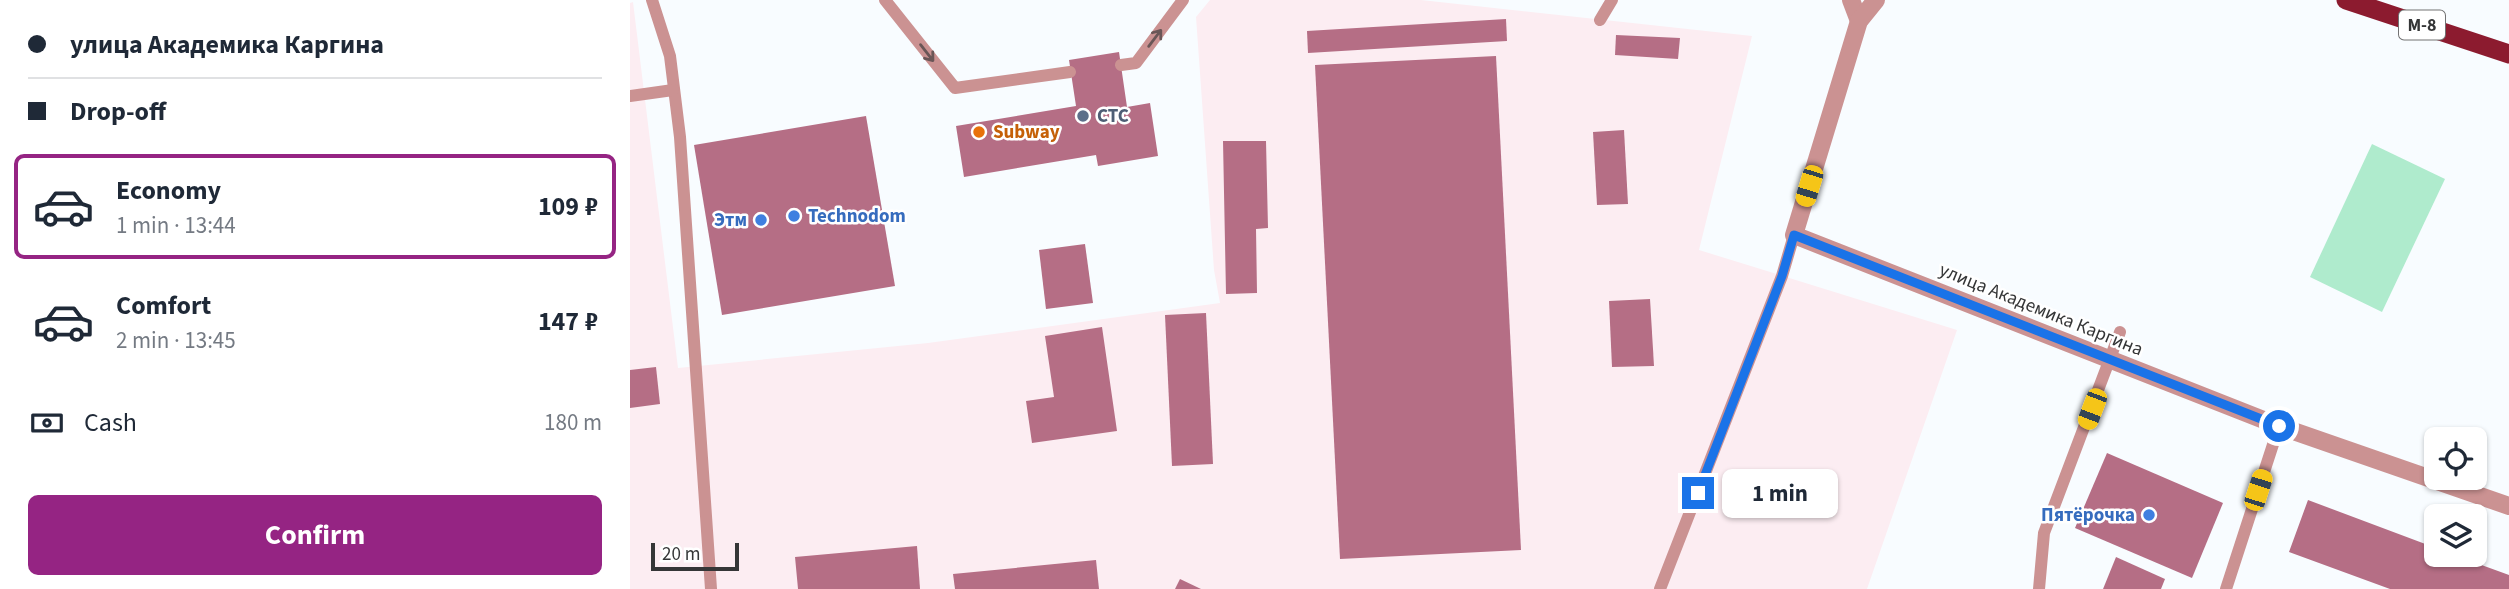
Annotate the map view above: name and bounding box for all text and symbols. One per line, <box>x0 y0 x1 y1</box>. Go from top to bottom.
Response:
road number: М-8 <box>2399 10 2445 40</box>
text: улица Академика Каргина <box>70 26 384 63</box>
one-way arrow <box>1147 29 1162 47</box>
one-way arrow <box>919 44 935 62</box>
text: Drop-off <box>70 93 166 130</box>
place label: СТС <box>1097 103 1129 130</box>
marker: СТС <box>1075 108 1091 124</box>
place label: Subway <box>993 119 1060 146</box>
marker: Subway <box>971 124 987 140</box>
car <box>1793 163 1826 209</box>
text: Economy <box>116 172 221 209</box>
icon: car <box>32 175 95 238</box>
text: 109 ₽ <box>538 188 598 225</box>
place label: Technodom <box>808 203 906 230</box>
place label: Этм <box>714 207 747 234</box>
marker: Technodom <box>786 208 802 224</box>
text: 1 min · 13:44 <box>116 209 236 242</box>
marker: Этм <box>753 212 769 228</box>
street label: улица Академика Каргина <box>1935 257 2147 363</box>
text: Comfort <box>116 287 211 324</box>
icon: car <box>32 290 95 353</box>
text: 147 ₽ <box>538 303 598 340</box>
text: 2 min · 13:45 <box>116 324 236 357</box>
car <box>2075 386 2110 432</box>
icon: cash <box>28 404 66 442</box>
text: Cash <box>84 404 137 441</box>
text: 180 m <box>544 406 602 439</box>
route start <box>2263 410 2295 442</box>
map controls <box>2424 427 2487 567</box>
button: locate <box>2424 427 2487 490</box>
car <box>2242 467 2275 513</box>
callout: 1 min <box>1722 468 1838 518</box>
route end <box>1682 477 1714 509</box>
text: 1 min <box>1752 477 1808 510</box>
button: Confirm <box>28 495 602 575</box>
place label: Пятёрочка <box>2041 502 2135 529</box>
button: layers <box>2424 504 2487 567</box>
marker: Пятёрочка <box>2141 507 2157 523</box>
scale bar <box>651 540 738 572</box>
text: 20 m <box>662 541 700 568</box>

